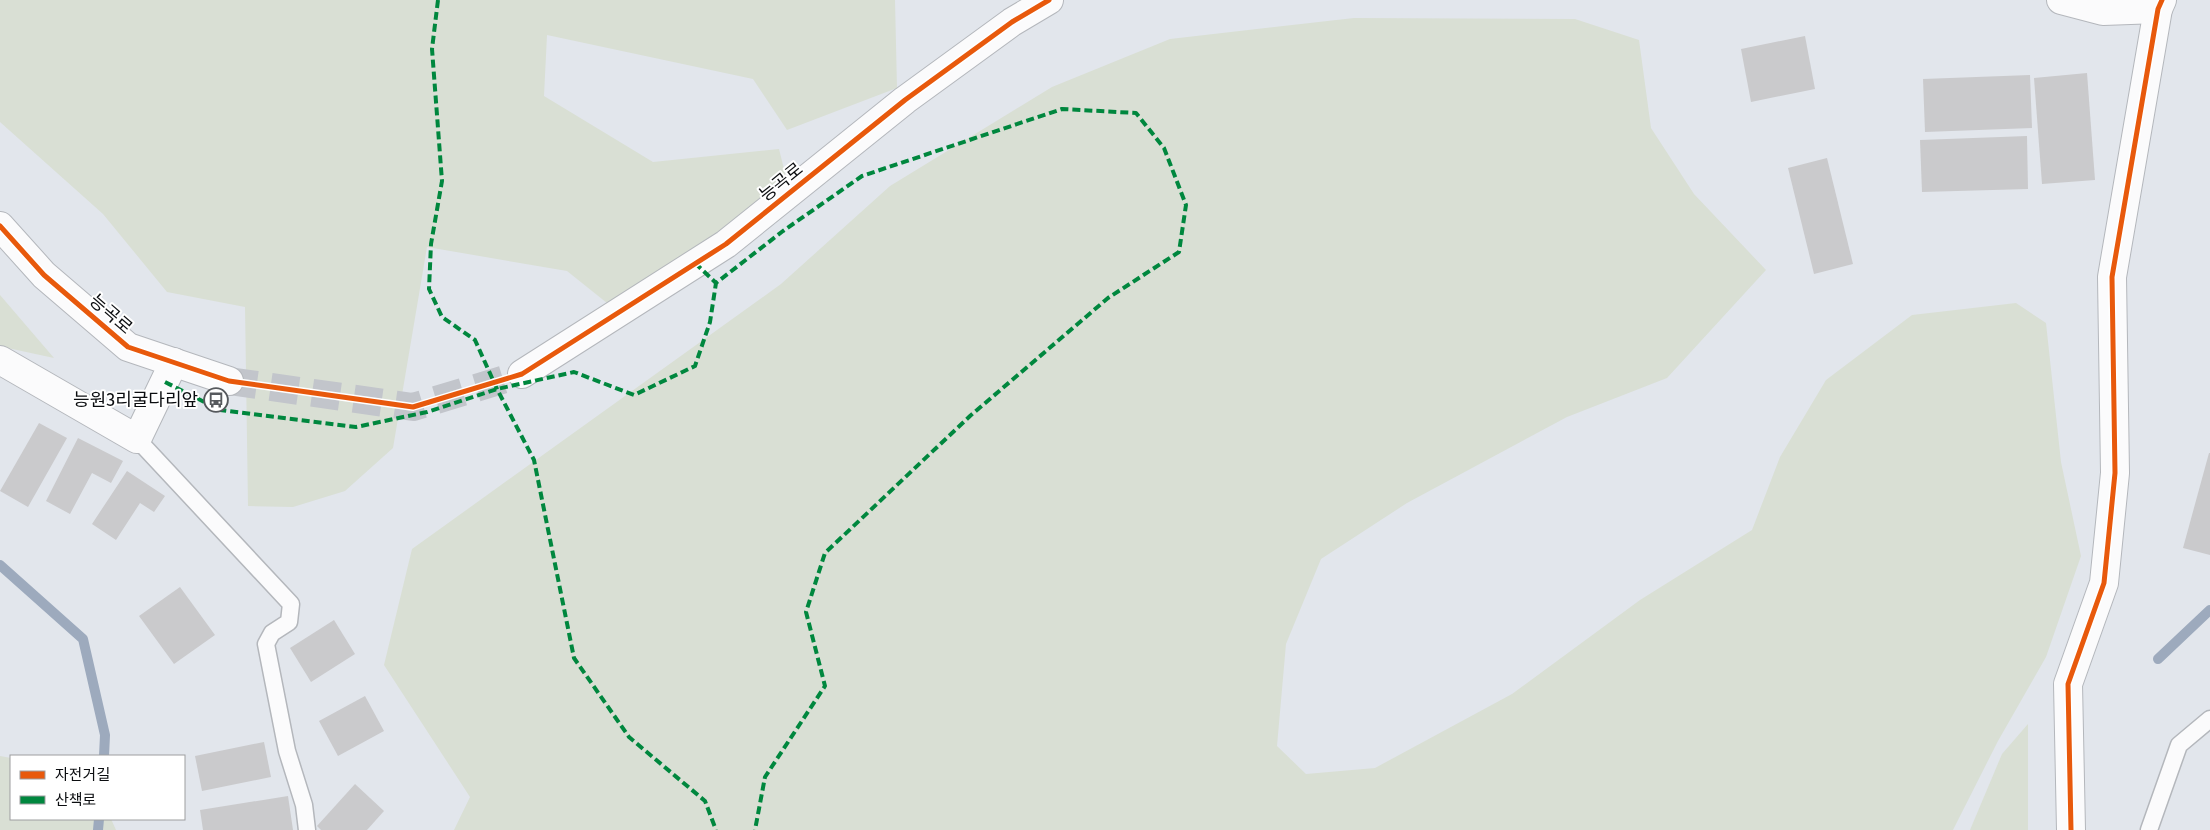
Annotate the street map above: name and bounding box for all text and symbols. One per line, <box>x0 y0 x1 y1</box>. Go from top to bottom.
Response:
street label: 능곡로 <box>755 158 807 206</box>
street label: 능곡로 <box>85 289 137 339</box>
bus stop icon: 능원3리굴다리앞 <box>203 387 229 413</box>
place label: 능원3리굴다리앞 <box>73 389 198 411</box>
legend <box>10 755 185 820</box>
text: 자전거길 <box>55 766 110 784</box>
text: 산책로 <box>55 791 96 809</box>

